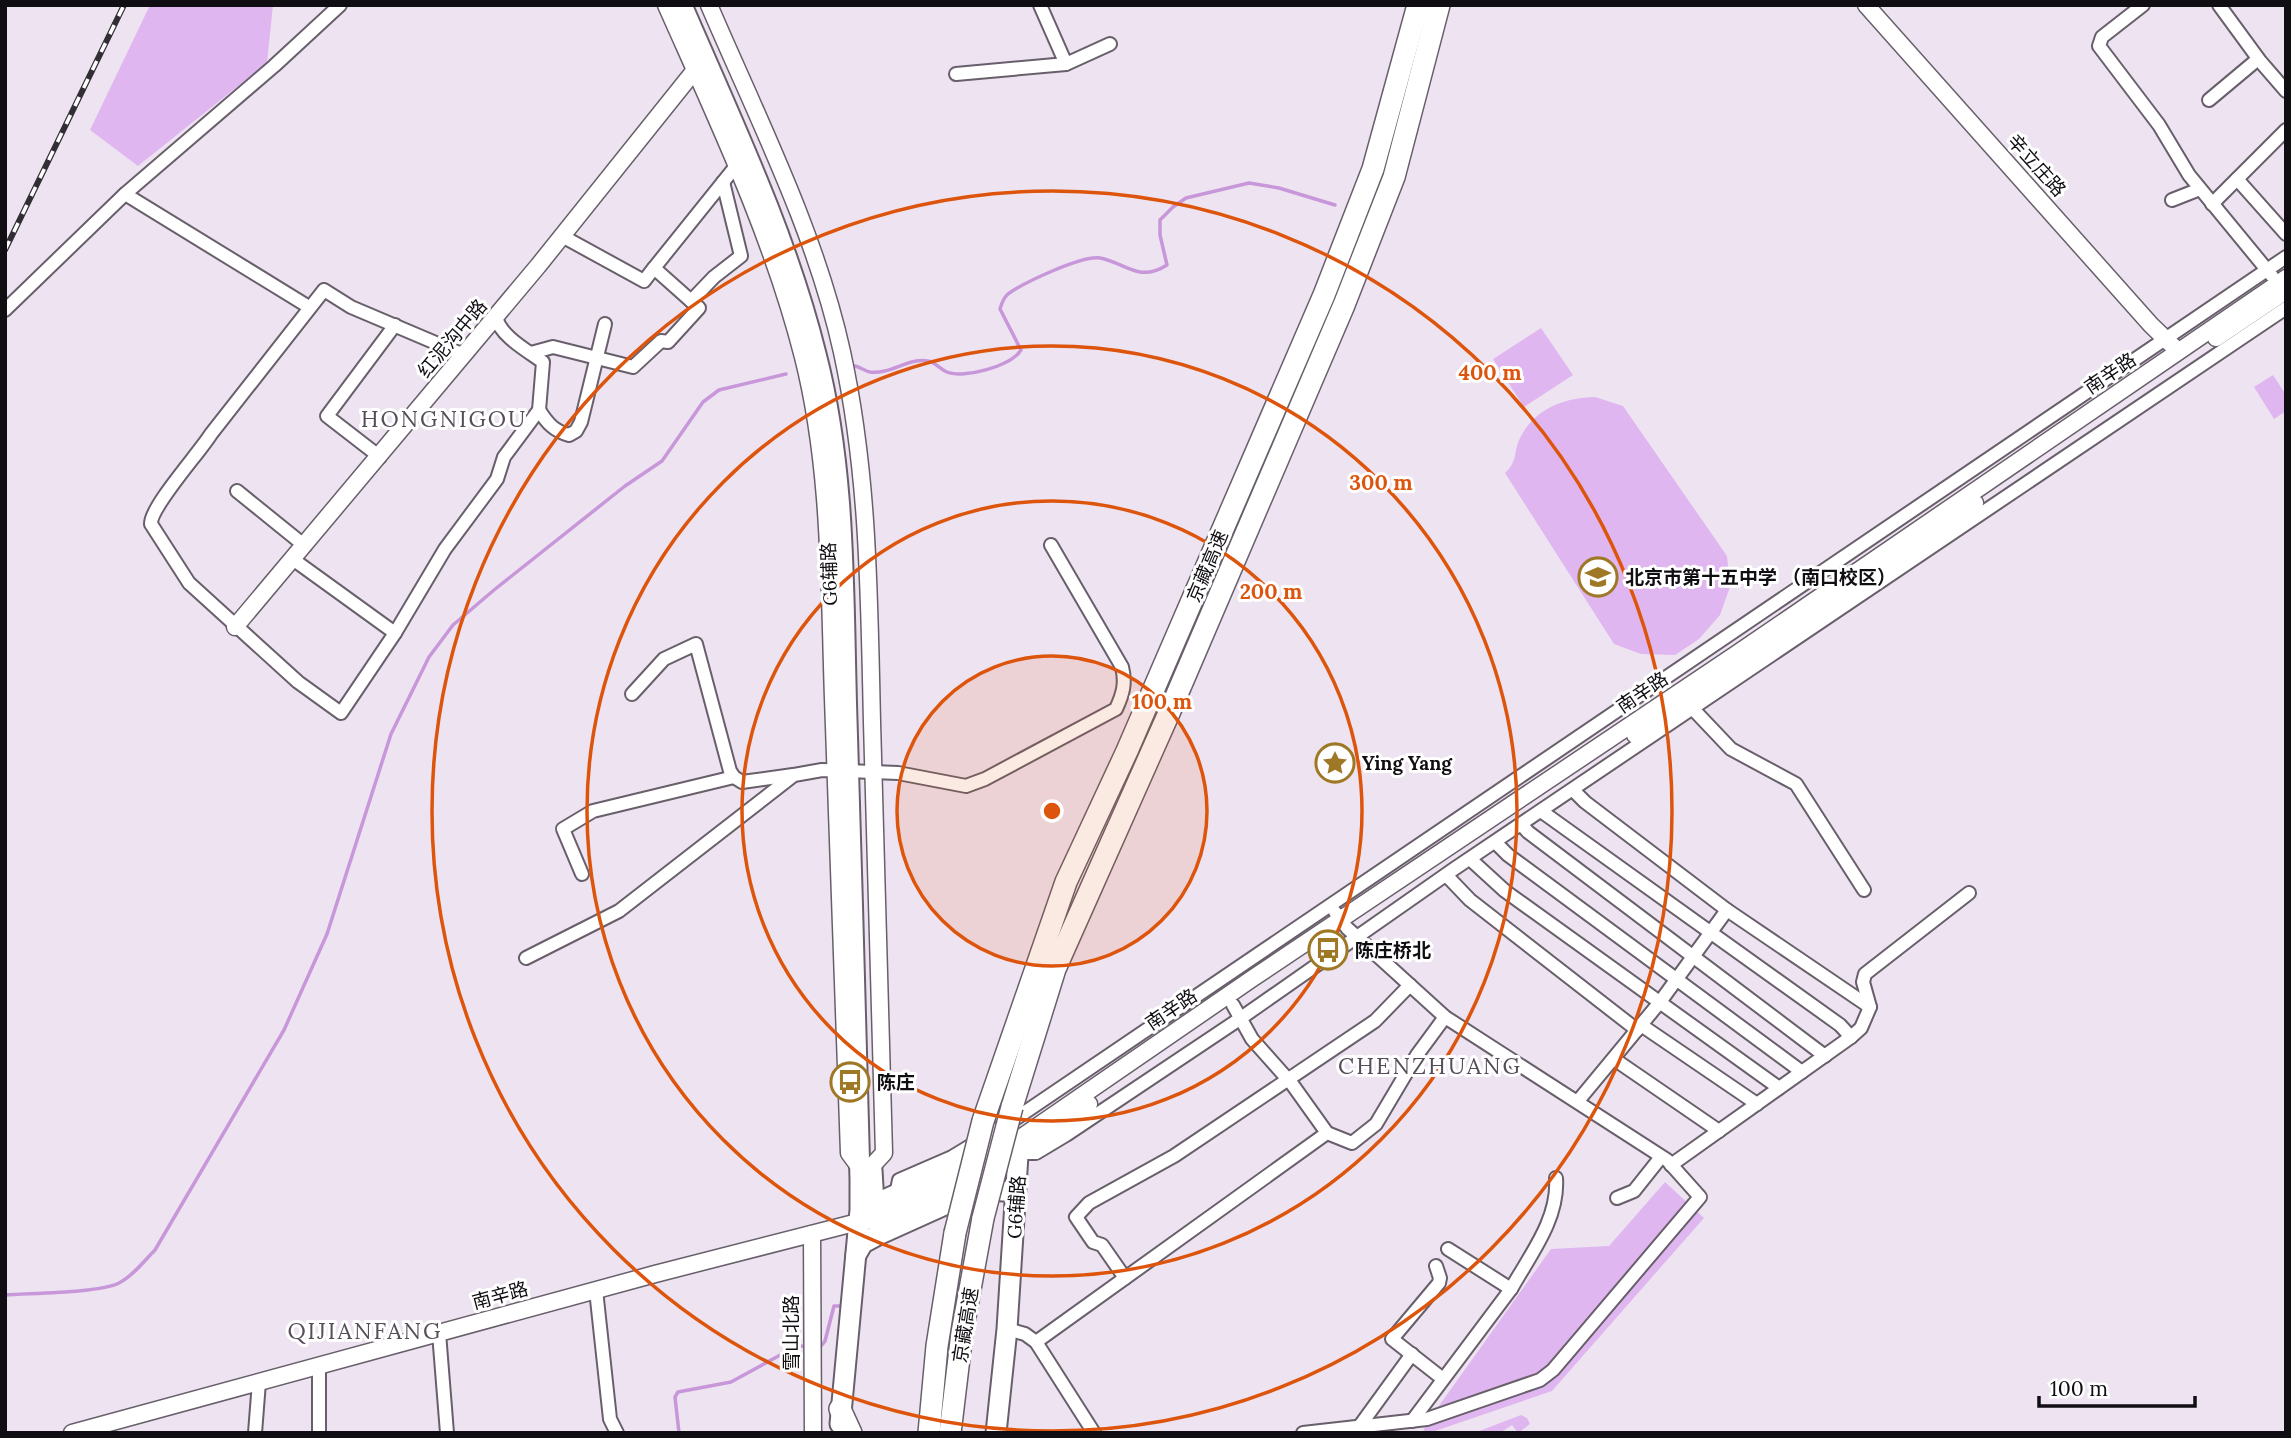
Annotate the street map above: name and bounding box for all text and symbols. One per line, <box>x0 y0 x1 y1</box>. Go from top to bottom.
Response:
street label: 辛立庄路 <box>2003 129 2071 201</box>
street label: 红泥沟中路 <box>412 294 492 382</box>
street label: 南辛路 <box>2080 347 2140 399</box>
text: 400 m <box>1458 359 1522 386</box>
district label: HONGNIGOU <box>361 404 527 433</box>
text: 300 m <box>1349 469 1413 496</box>
street label: 京藏高速 <box>1181 526 1233 606</box>
street label: G6辅路 <box>816 542 842 606</box>
school or university icon: 北京市第十五中学 （南口校区） <box>1577 556 1619 598</box>
place label: 北京市第十五中学 （南口校区） <box>1625 565 1896 589</box>
text: 200 m <box>1240 578 1302 605</box>
street label: 南辛路 <box>1612 666 1672 718</box>
text: 100 m <box>1132 688 1192 715</box>
place icon: Ying Yang <box>1314 742 1356 784</box>
place label: Ying Yang <box>1362 751 1453 775</box>
centre of rings <box>1040 799 1064 823</box>
bus stop icon: 陈庄桥北 <box>1307 929 1349 971</box>
place label: 陈庄桥北 <box>1355 938 1431 962</box>
street label: 南辛路 <box>1141 983 1201 1035</box>
district label: CHENZHUANG <box>1338 1051 1522 1080</box>
bus stop icon: 陈庄 <box>829 1061 871 1103</box>
place label: 陈庄 <box>877 1070 915 1094</box>
street label: G6辅路 <box>1002 1175 1030 1239</box>
street label: 南辛路 <box>469 1276 531 1314</box>
street label: 京藏高速 <box>947 1286 983 1364</box>
street label: 雪山北路 <box>779 1295 803 1371</box>
district label: QIJIANFANG <box>287 1316 443 1345</box>
scale bar <box>2039 1364 2195 1408</box>
text: 100 m <box>2050 1375 2108 1402</box>

